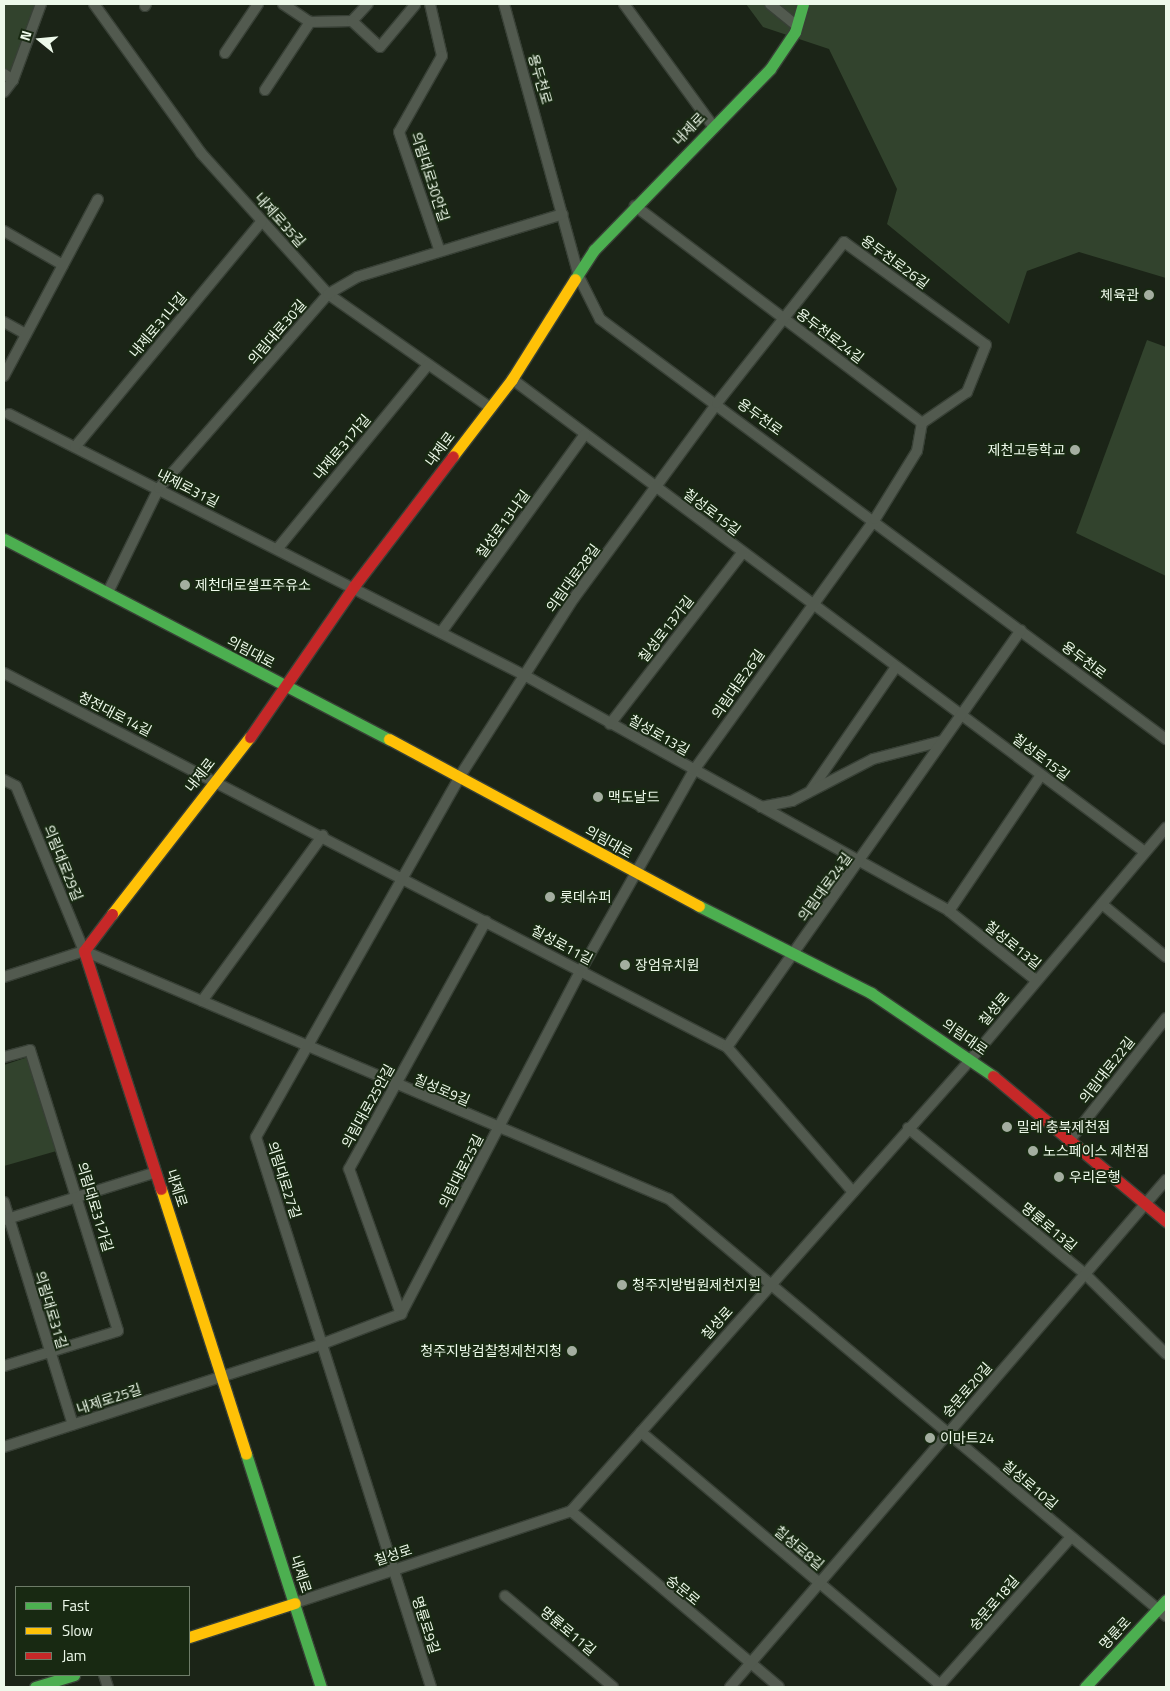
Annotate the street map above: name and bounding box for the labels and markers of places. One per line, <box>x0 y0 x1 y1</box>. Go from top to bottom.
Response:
place label: 체육관 <box>1100 287 1139 303</box>
marker: 체육관 <box>1143 289 1155 301</box>
place label: 제천고등학교 <box>988 442 1065 458</box>
marker: 제천고등학교 <box>1069 444 1081 456</box>
place label: 제천대로셀프주유소 <box>195 577 311 593</box>
marker: 제천대로셀프주유소 <box>179 579 191 591</box>
place label: 맥도날드 <box>608 789 660 805</box>
marker: 맥도날드 <box>592 791 604 803</box>
place label: 롯데슈퍼 <box>560 889 612 905</box>
marker: 롯데슈퍼 <box>544 891 556 903</box>
place label: 장엄유치원 <box>635 957 699 973</box>
marker: 장엄유치원 <box>619 959 631 971</box>
place label: 밀레 충북제천점 <box>1017 1119 1110 1135</box>
marker: 밀레 충북제천점 <box>1001 1121 1013 1133</box>
place label: 노스페이스 제천점 <box>1043 1143 1149 1159</box>
marker: 노스페이스 제천점 <box>1027 1145 1039 1157</box>
place label: 우리은행 <box>1069 1169 1121 1185</box>
marker: 우리은행 <box>1053 1171 1065 1183</box>
place label: 청주지방법원제천지원 <box>632 1277 761 1293</box>
marker: 청주지방법원제천지원 <box>616 1279 628 1291</box>
place label: 청주지방검찰청제천지청 <box>420 1343 562 1359</box>
marker: 청주지방검찰청제천지청 <box>566 1345 578 1357</box>
place label: 이마트24 <box>940 1430 994 1446</box>
marker: 이마트24 <box>924 1432 936 1444</box>

